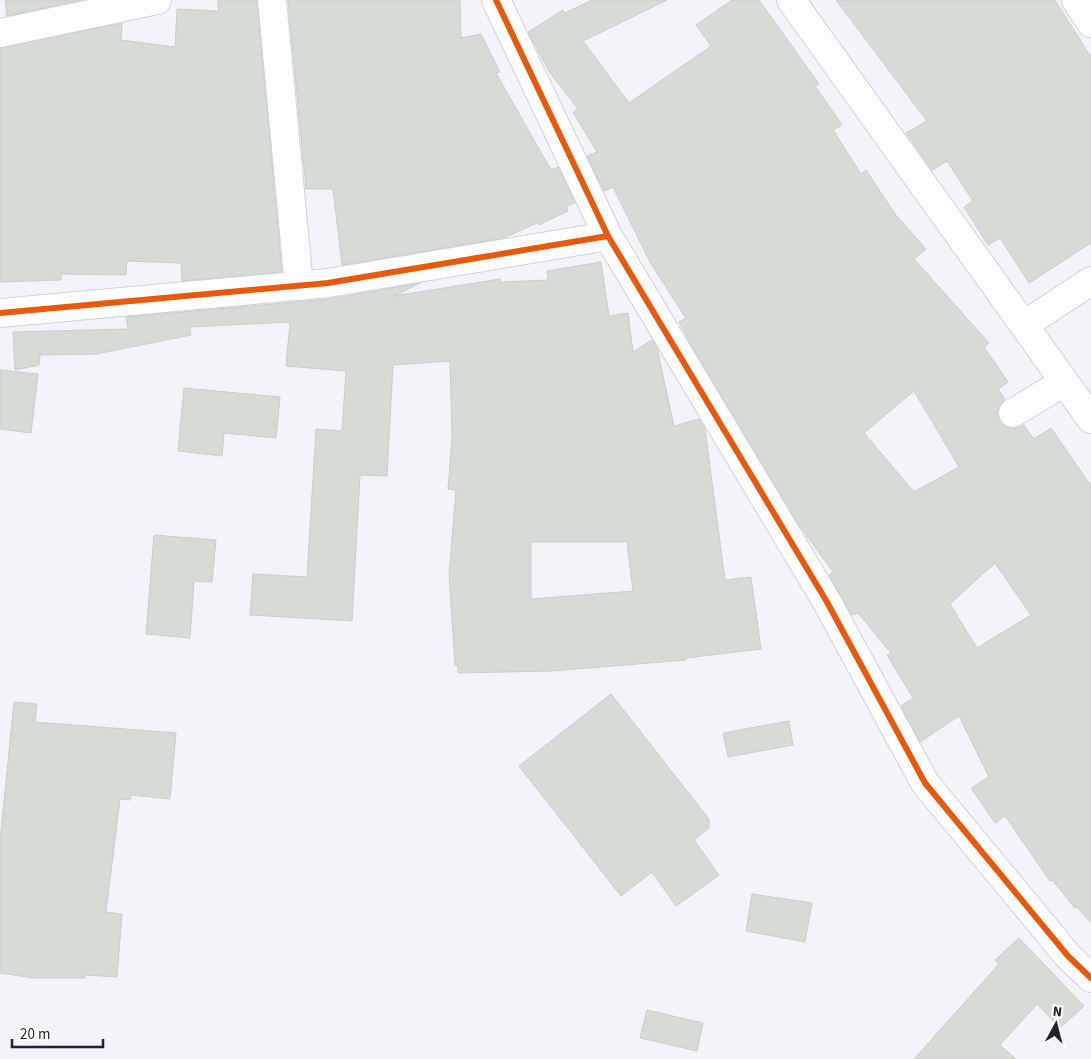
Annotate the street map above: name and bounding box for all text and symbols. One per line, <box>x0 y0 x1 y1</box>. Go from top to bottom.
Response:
north arrow <box>1031 999 1081 1049</box>
text: N <box>1052 1002 1063 1023</box>
scale bar <box>12 1016 104 1048</box>
text: 20 m <box>20 1024 50 1045</box>

